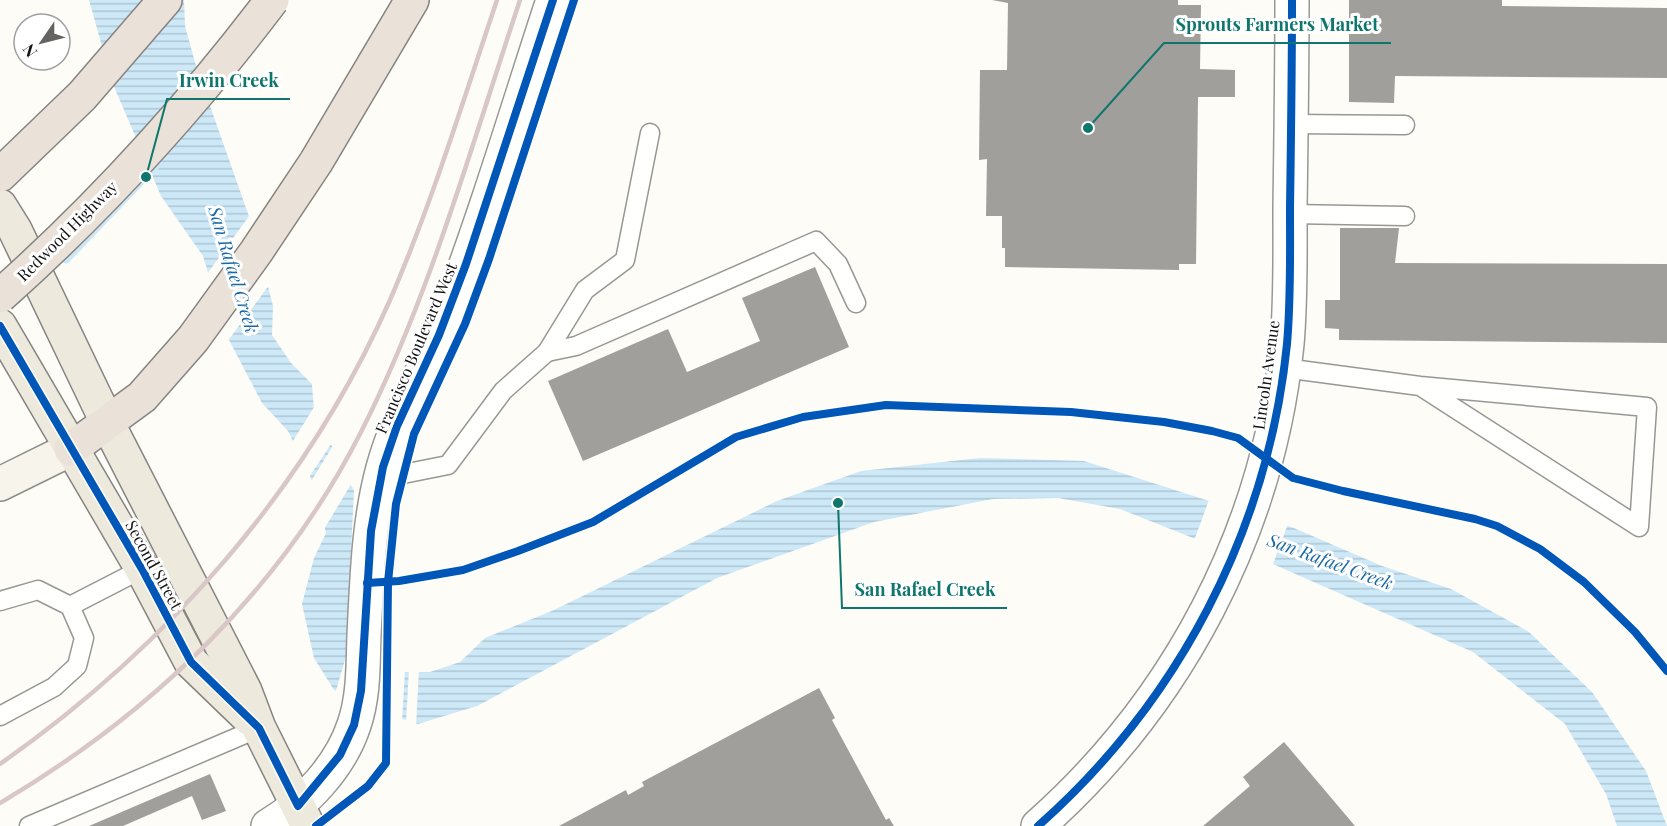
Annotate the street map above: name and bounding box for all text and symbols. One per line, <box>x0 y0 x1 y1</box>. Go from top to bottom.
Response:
callout: Sprouts Farmers Market <box>1164 7 1391 43</box>
north arrow <box>12 12 72 72</box>
text: Sprouts Farmers Market <box>1176 12 1379 36</box>
text: N <box>17 40 41 62</box>
callout: Irwin Creek <box>167 63 290 99</box>
text: Irwin Creek <box>179 68 279 92</box>
street label: Redwood Highway <box>12 176 121 285</box>
water label: San Rafael Creek <box>203 202 265 336</box>
street label: Francisco Boulevard West <box>370 259 461 437</box>
street label: Lincoln Avenue <box>1247 319 1284 431</box>
street label: Second Street <box>121 516 188 613</box>
water label: San Rafael Creek <box>1263 527 1396 595</box>
callout: San Rafael Creek <box>842 572 1007 608</box>
text: San Rafael Creek <box>855 577 996 601</box>

